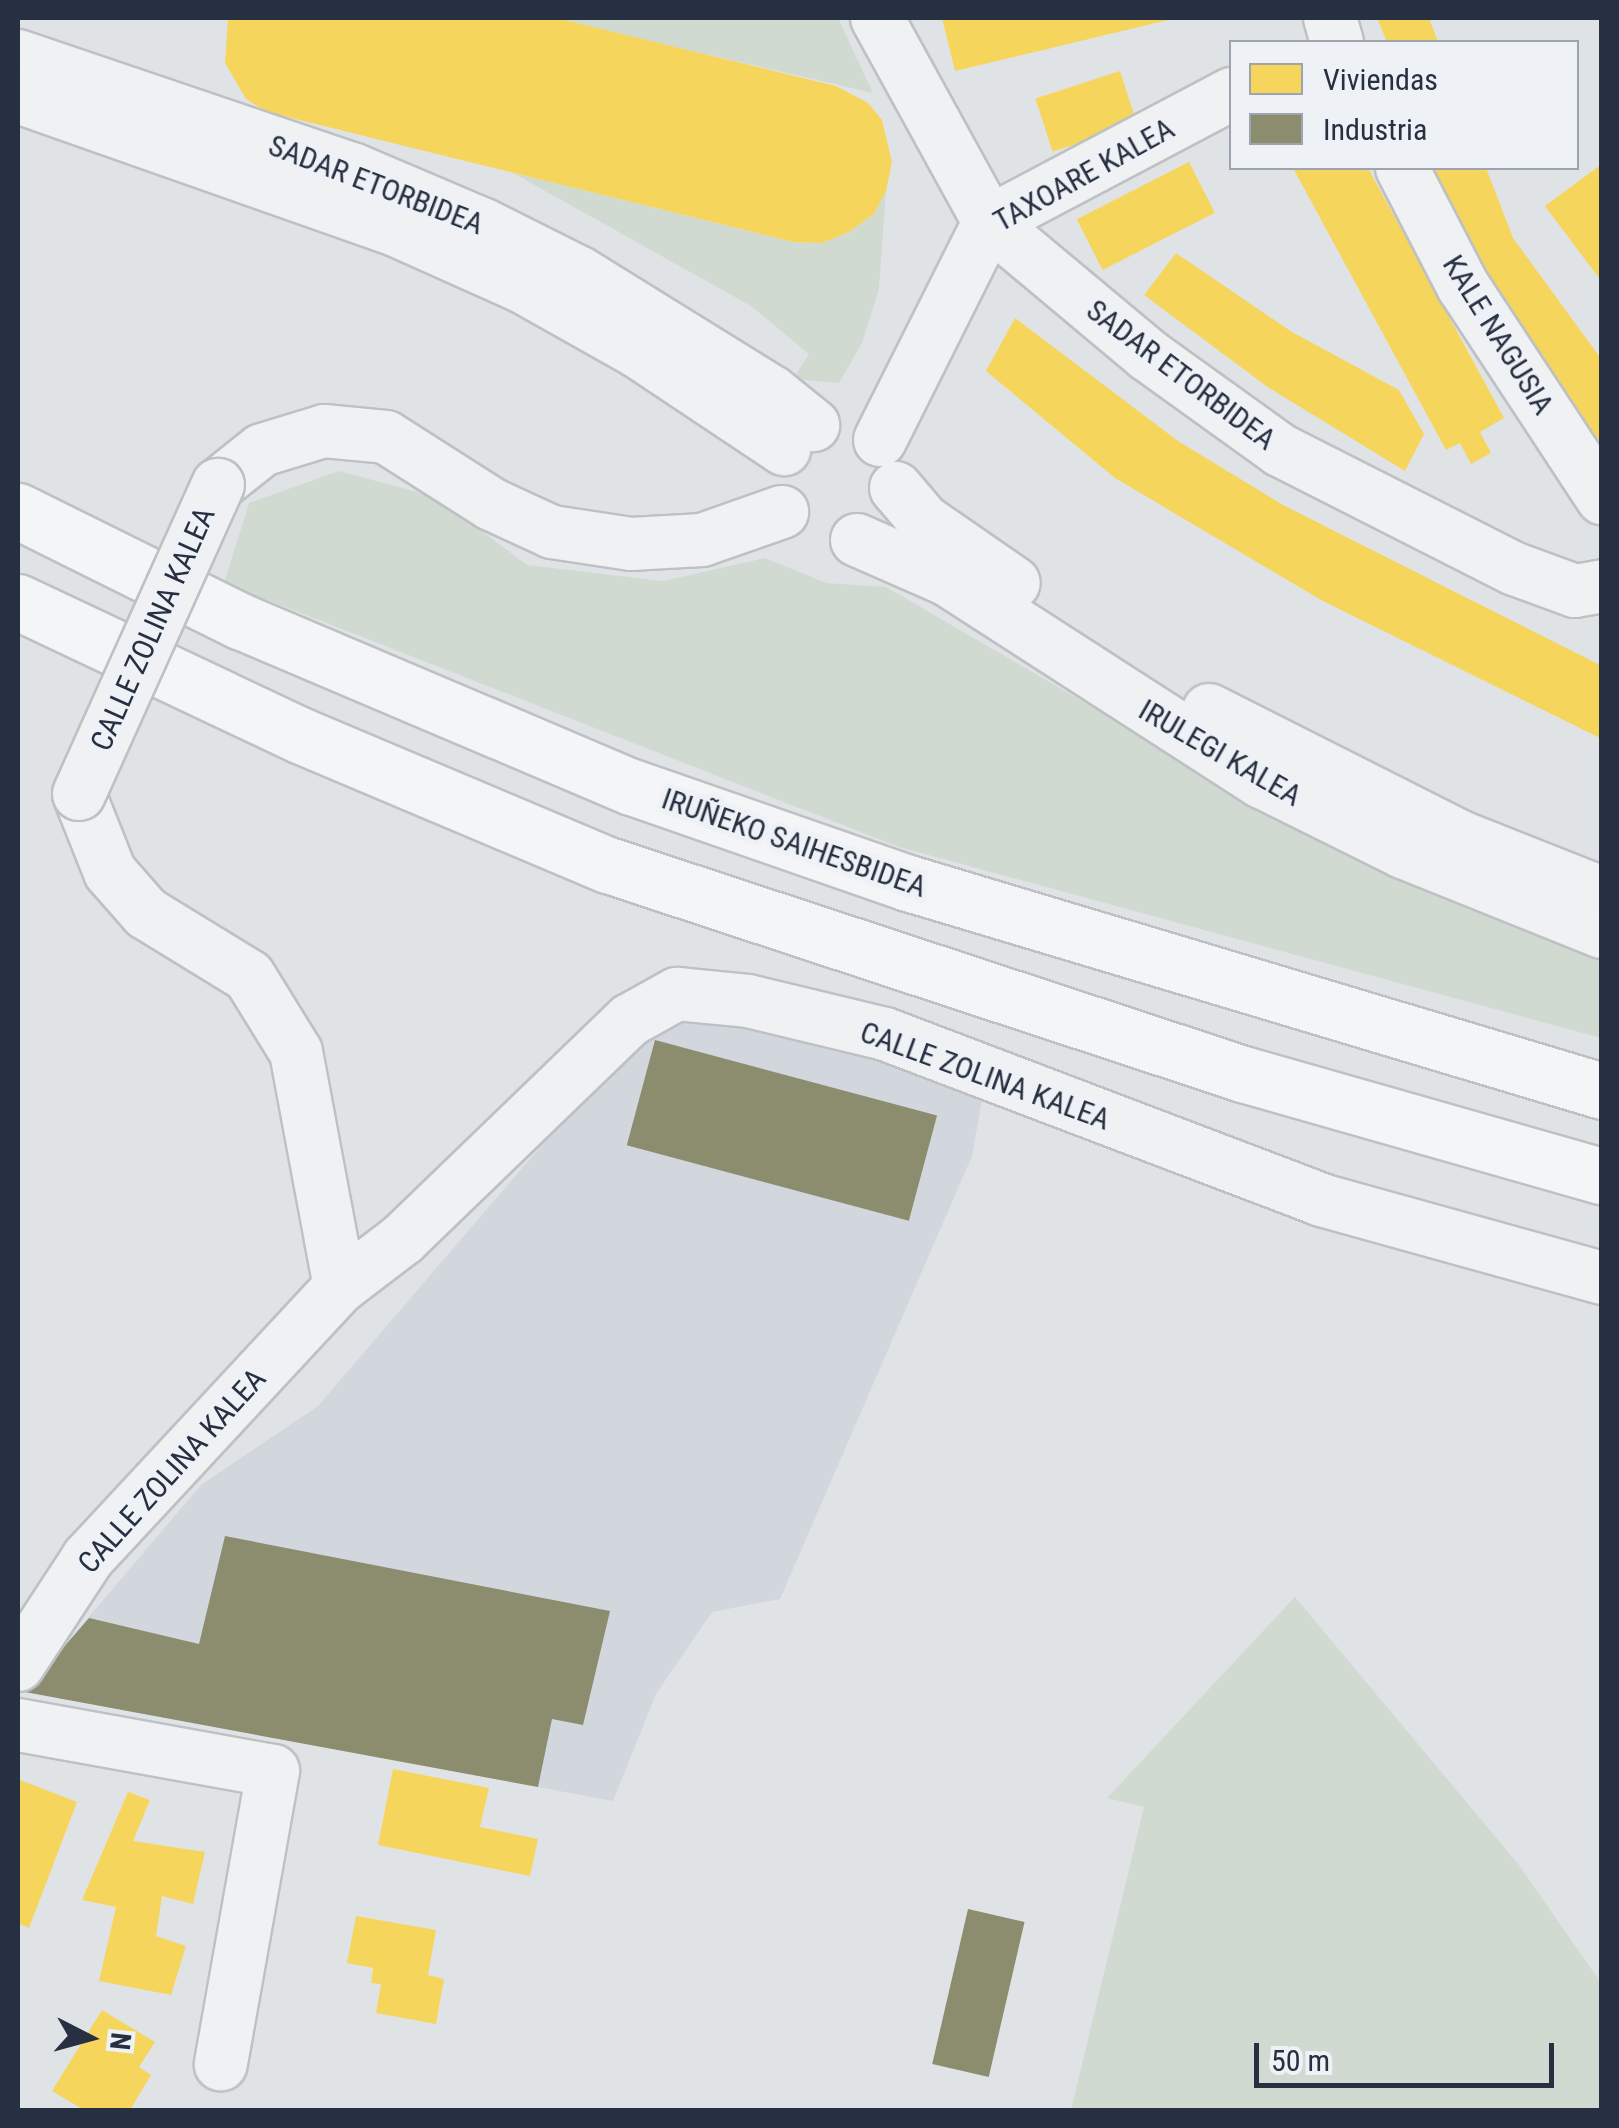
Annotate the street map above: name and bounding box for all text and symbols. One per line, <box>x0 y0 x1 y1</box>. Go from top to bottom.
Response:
legend <box>1229 40 1579 170</box>
text: Viviendas <box>1323 62 1438 97</box>
street label: TAXOARE KALEA <box>987 111 1181 239</box>
text: Industria <box>1323 112 1427 147</box>
street label: SADAR ETORBIDEA <box>263 127 489 243</box>
street label: KALE NAGUSIA <box>1435 249 1561 421</box>
street label: SADAR ETORBIDEA <box>1079 292 1283 458</box>
street label: CALLE ZOLINA KALEA <box>83 502 223 756</box>
street label: IRULEGI KALEA <box>1132 692 1308 814</box>
street label: IRUÑEKO SAIHESBIDEA <box>657 781 931 905</box>
street label: CALLE ZOLINA KALEA <box>855 1014 1115 1138</box>
street label: CALLE ZOLINA KALEA <box>71 1361 273 1581</box>
north arrow <box>40 1988 140 2088</box>
scale bar <box>1259 2023 1559 2085</box>
text: N <box>103 2031 138 2051</box>
text: 50 m <box>1271 2043 1330 2078</box>

